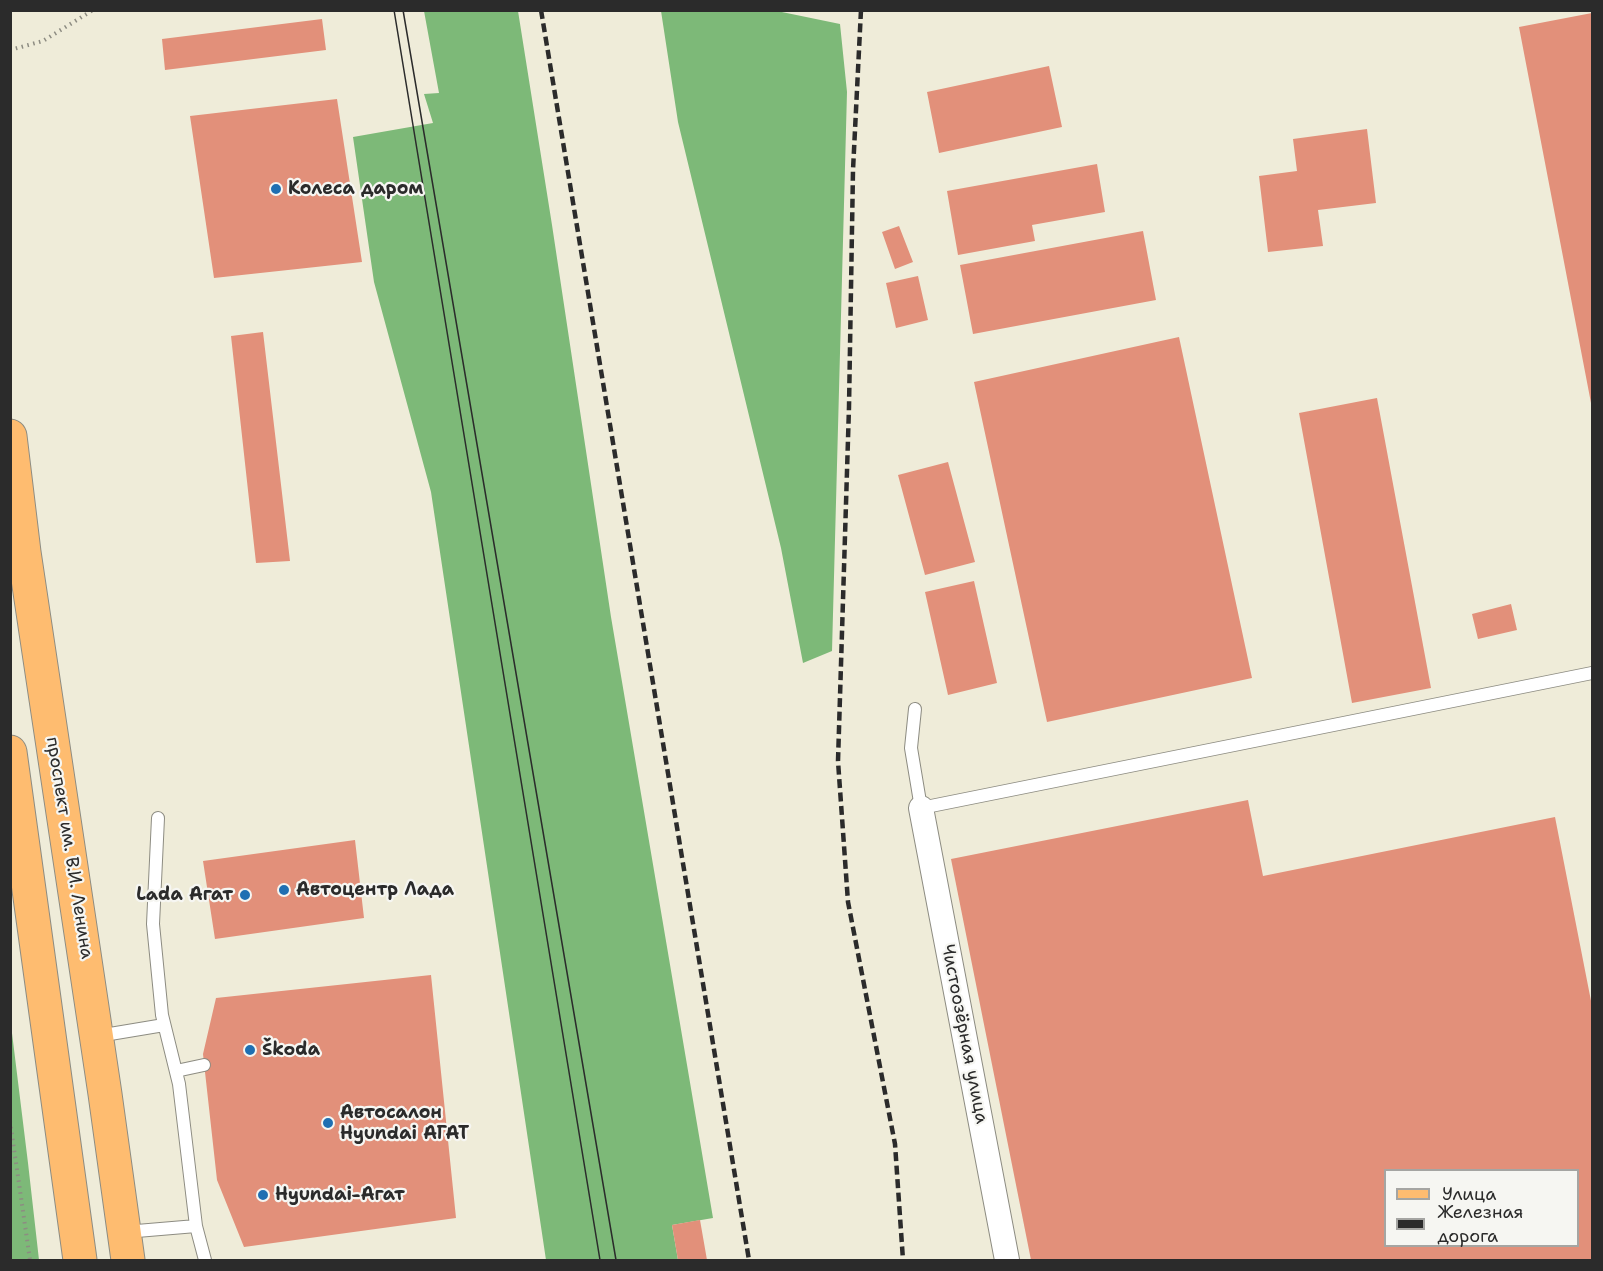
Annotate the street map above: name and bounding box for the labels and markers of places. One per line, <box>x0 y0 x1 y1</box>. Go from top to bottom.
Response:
place label: Колеса даром <box>288 178 423 200</box>
marker: Колеса даром <box>269 182 283 196</box>
place label: Автоцентр Лада <box>296 879 454 901</box>
marker: Автоцентр Лада <box>277 883 291 897</box>
place label: Lada Агат <box>136 884 233 906</box>
marker: Lada Агат <box>238 888 252 902</box>
place label: Škoda <box>262 1039 320 1061</box>
marker: Škoda <box>243 1043 257 1057</box>
place label: Автосалон Hyundai АГАТ <box>340 1102 469 1144</box>
marker: Автосалон Hyundai АГАТ <box>321 1116 335 1130</box>
place label: Hyundai-Агат <box>275 1184 405 1206</box>
marker: Hyundai-Агат <box>256 1188 270 1202</box>

